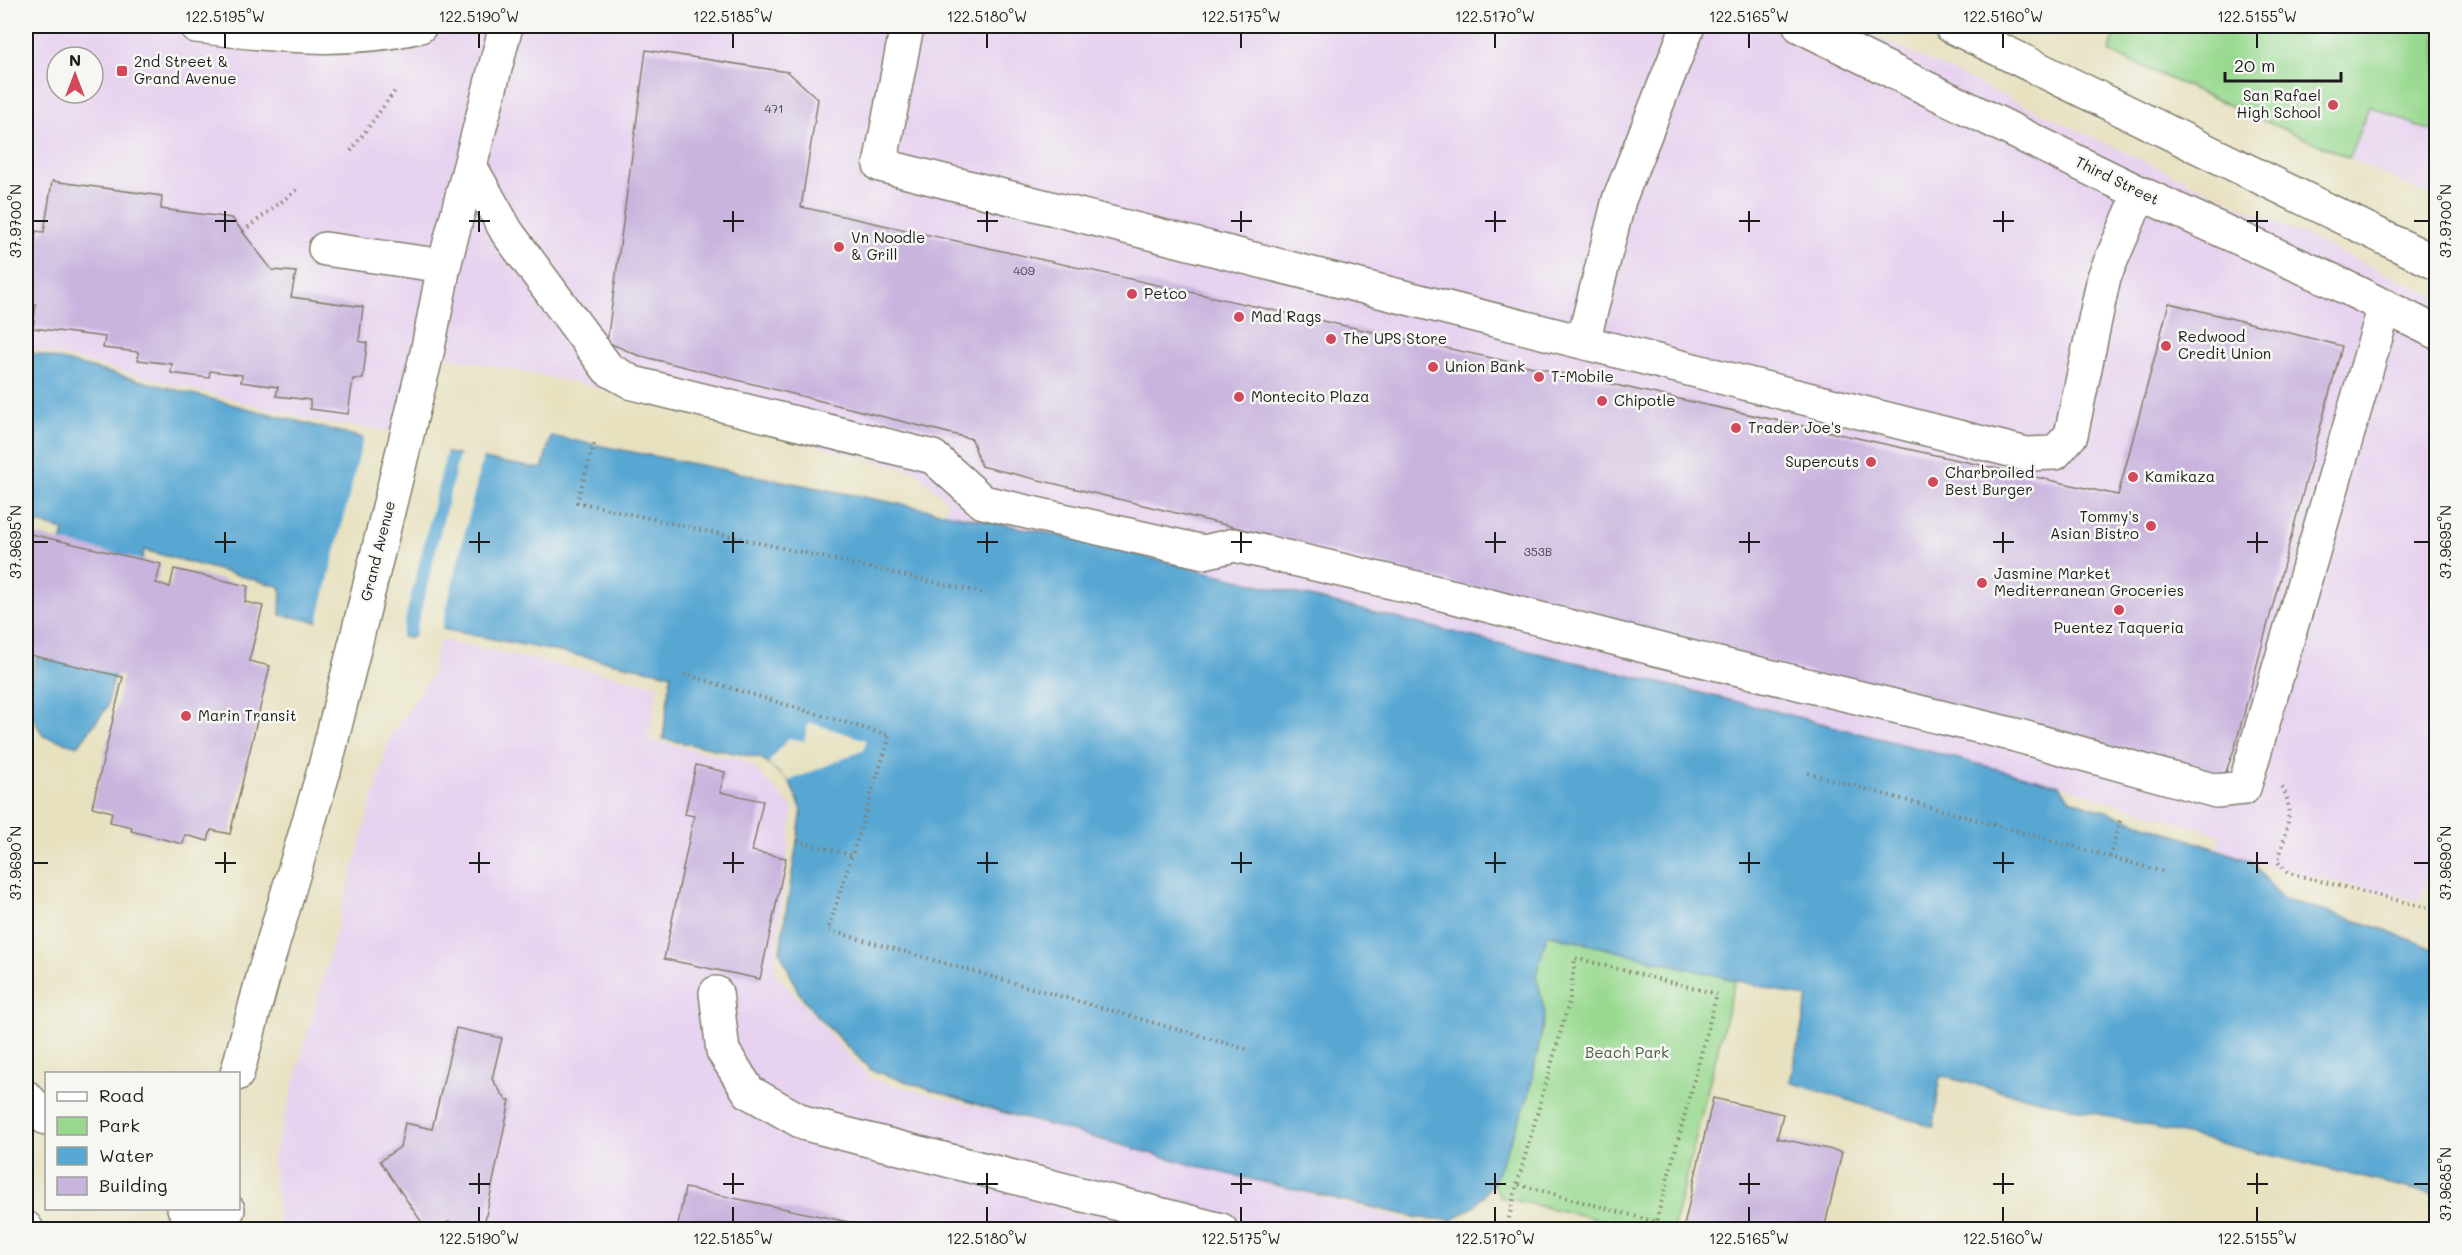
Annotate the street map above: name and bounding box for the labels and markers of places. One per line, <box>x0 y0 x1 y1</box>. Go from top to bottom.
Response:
place label: 2nd Street & Grand Avenue <box>134 51 237 88</box>
marker: 2nd Street & Grand Avenue <box>115 64 129 78</box>
place label: San Rafael High School <box>2236 85 2321 122</box>
marker: San Rafael High School <box>2326 98 2340 112</box>
place label: Vn Noodle & Grill <box>851 227 925 264</box>
marker: Vn Noodle & Grill <box>832 240 846 254</box>
place label: Petco <box>1144 283 1187 303</box>
marker: Petco <box>1125 287 1139 301</box>
place label: Mad Rags <box>1251 306 1322 326</box>
marker: Mad Rags <box>1232 310 1246 324</box>
place label: Redwood Credit Union <box>2178 326 2271 363</box>
place label: The UPS Store <box>1343 328 1447 348</box>
marker: The UPS Store <box>1324 332 1338 346</box>
marker: Redwood Credit Union <box>2159 339 2173 353</box>
place label: Union Bank <box>1445 356 1525 376</box>
marker: Union Bank <box>1426 360 1440 374</box>
place label: T-Mobile <box>1551 366 1614 386</box>
marker: T-Mobile <box>1532 370 1546 384</box>
place label: Montecito Plaza <box>1251 386 1370 406</box>
marker: Montecito Plaza <box>1232 390 1246 404</box>
place label: Chipotle <box>1614 390 1676 410</box>
marker: Chipotle <box>1595 394 1609 408</box>
place label: Trader Joe's <box>1748 417 1841 437</box>
marker: Trader Joe's <box>1729 421 1743 435</box>
place label: Supercuts <box>1785 451 1859 471</box>
marker: Supercuts <box>1864 455 1878 469</box>
place label: Charbroiled Best Burger <box>1945 462 2034 499</box>
place label: Kamikaza <box>2145 466 2215 486</box>
marker: Kamikaza <box>2126 470 2140 484</box>
marker: Charbroiled Best Burger <box>1926 475 1940 489</box>
place label: Tommy's Asian Bistro <box>2050 506 2139 543</box>
marker: Tommy's Asian Bistro <box>2144 519 2158 533</box>
place label: Jasmine Market Mediterranean Groceries <box>1994 563 2184 600</box>
marker: Jasmine Market Mediterranean Groceries <box>1975 576 1989 590</box>
marker: Puentez Taqueria <box>2112 603 2126 617</box>
place label: Puentez Taqueria <box>2054 617 2184 637</box>
place label: Marin Transit <box>198 705 297 725</box>
marker: Marin Transit <box>179 709 193 723</box>

